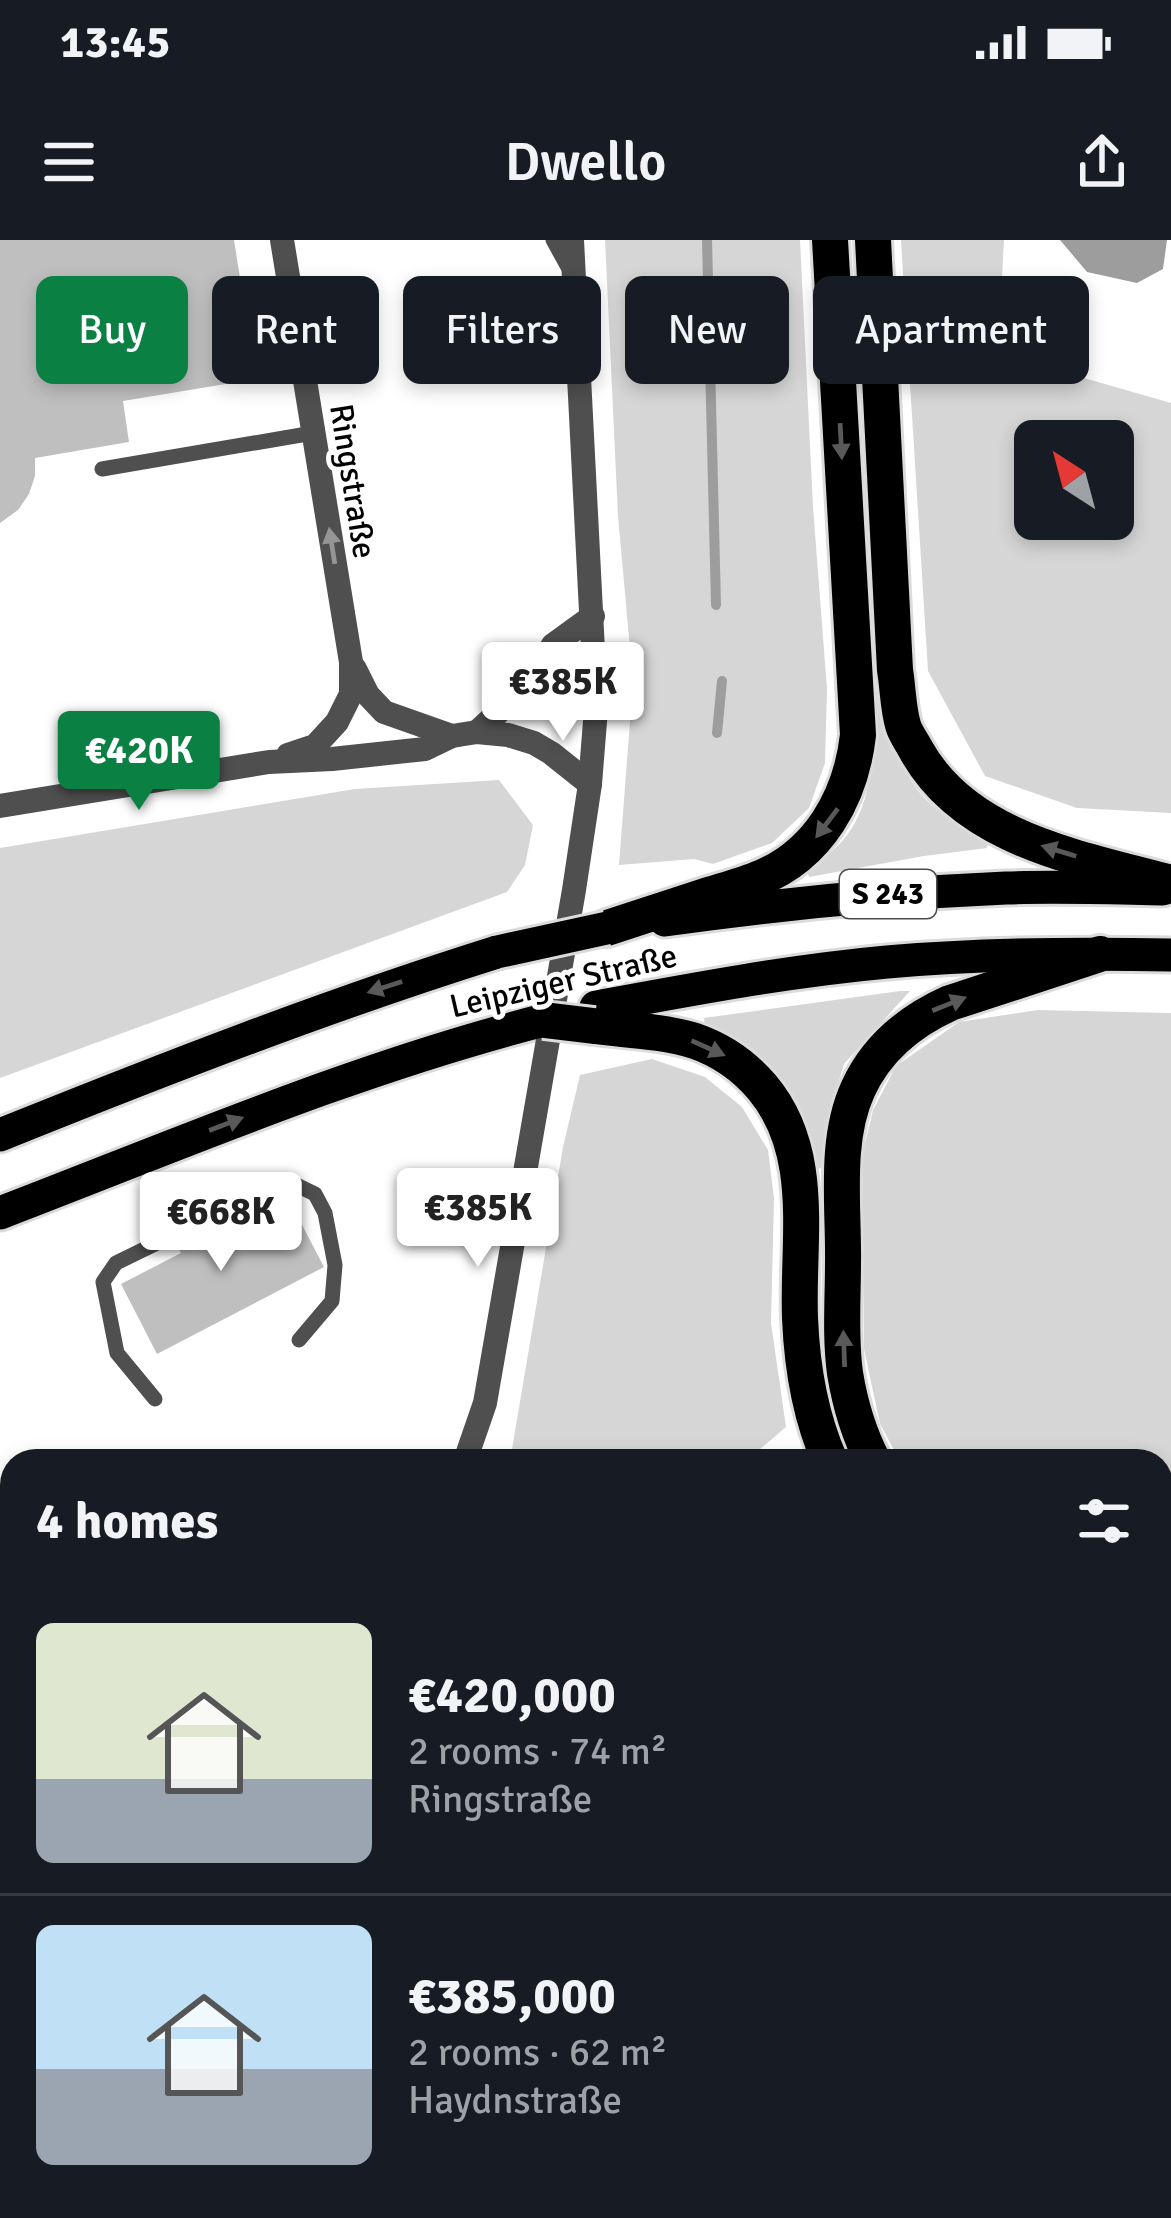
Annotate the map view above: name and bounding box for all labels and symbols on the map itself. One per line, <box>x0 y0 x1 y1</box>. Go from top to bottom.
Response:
street label: Ringstraße <box>320 401 385 561</box>
north arrow <box>1014 420 1134 540</box>
one-way arrow <box>832 423 851 461</box>
one-way arrow <box>322 527 340 565</box>
pin: €385K <box>479 642 647 744</box>
pin: €420K <box>55 711 223 813</box>
one-way arrow <box>815 807 839 839</box>
one-way arrow <box>1040 841 1076 860</box>
road number: S 243 <box>840 870 936 918</box>
street label: Leipziger Straße <box>446 935 681 1028</box>
one-way arrow <box>367 979 403 997</box>
one-way arrow <box>931 994 967 1013</box>
one-way arrow <box>691 1039 726 1059</box>
one-way arrow <box>208 1113 244 1132</box>
pin: €385K <box>394 1168 562 1270</box>
pin: €668K <box>137 1172 305 1274</box>
one-way arrow <box>834 1329 853 1367</box>

